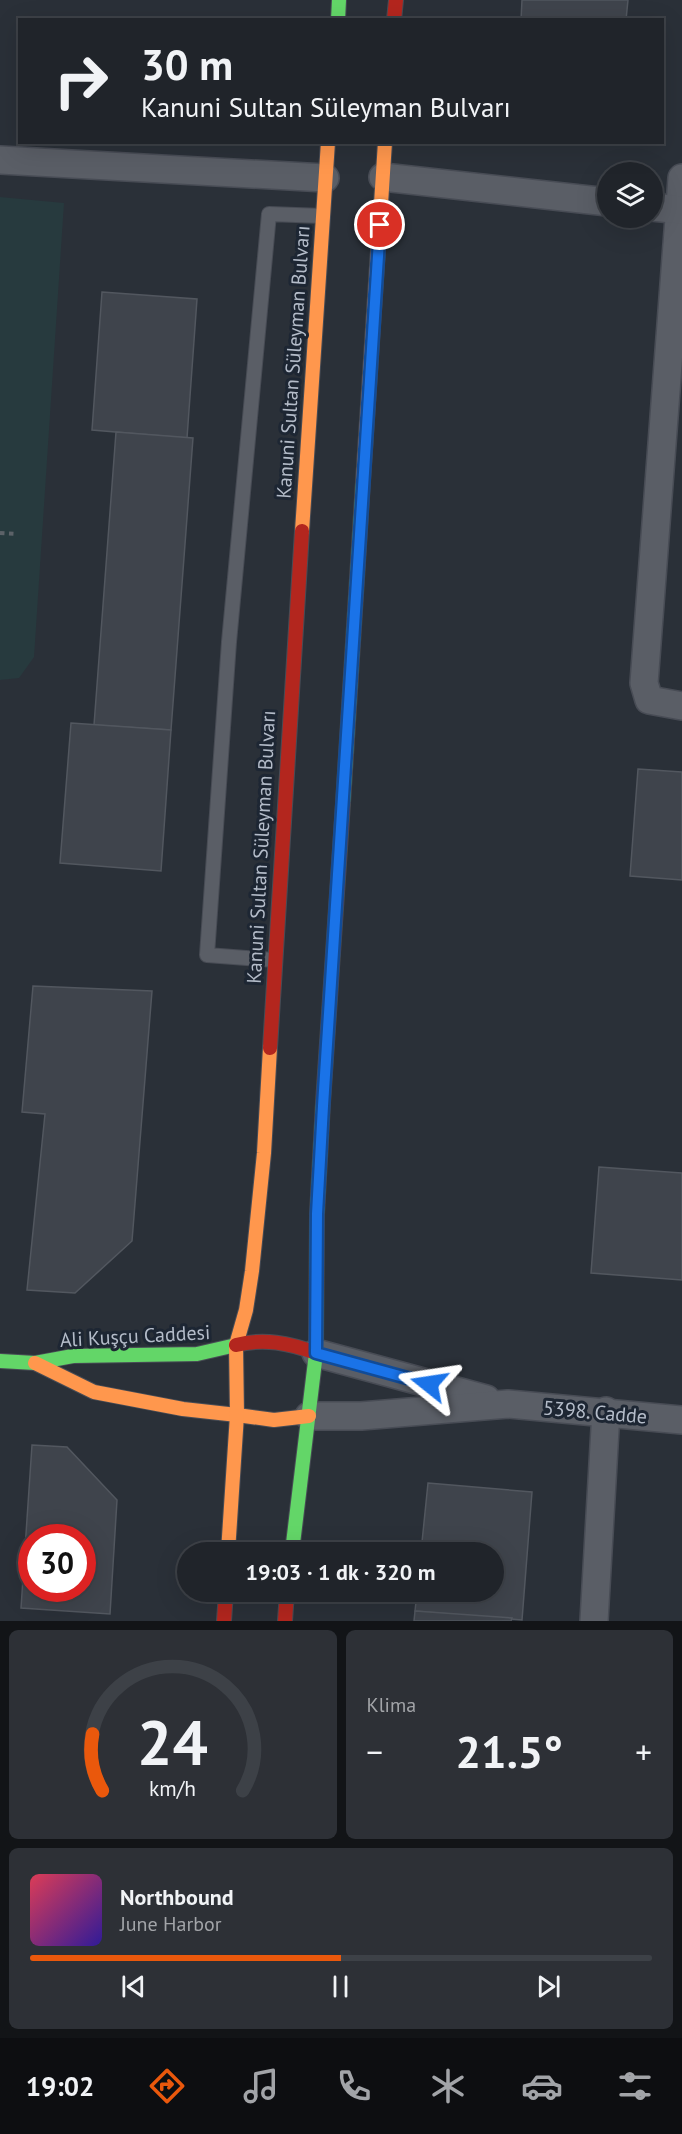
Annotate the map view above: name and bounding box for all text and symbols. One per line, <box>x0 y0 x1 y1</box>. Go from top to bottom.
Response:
text: 30 m <box>141 37 233 92</box>
icon: right <box>42 42 120 120</box>
text: Kanuni Sultan Süleyman Bulvarı <box>141 90 511 124</box>
map controls <box>597 162 663 228</box>
button: layers <box>597 162 663 228</box>
pin <box>354 199 405 250</box>
icon: arrive <box>363 208 396 241</box>
street label: Kanuni Sultan Süleyman Bulvarı <box>270 224 316 500</box>
street label: Kanuni Sultan Süleyman Bulvarı <box>241 710 281 984</box>
street label: Ali Kuşçu Caddesi <box>59 1319 211 1353</box>
position arrow <box>397 1352 461 1416</box>
street label: 5398. Cadde <box>542 1395 648 1429</box>
speed limit sign: 30 <box>18 1524 96 1602</box>
text: 19:03 · 1 dk · 320 m <box>246 1558 435 1586</box>
text: Klima <box>367 1692 416 1718</box>
text: 24 <box>137 1701 208 1782</box>
text: 21.5° <box>456 1722 563 1780</box>
text: − <box>367 1730 383 1773</box>
text: + <box>635 1730 652 1773</box>
text: km/h <box>149 1775 196 1803</box>
text: Northbound <box>120 1883 234 1911</box>
text: June Harbor <box>120 1911 222 1937</box>
icon: previous <box>117 1970 150 2003</box>
icon: pause <box>324 1970 357 2003</box>
icon: next <box>532 1970 565 2003</box>
icon: directions <box>146 2065 188 2107</box>
icon: music <box>240 2065 282 2107</box>
icon: phone <box>333 2065 375 2107</box>
icon: climate <box>427 2065 469 2107</box>
icon: car <box>521 2065 563 2107</box>
icon: filters <box>614 2065 656 2107</box>
text: 19:02 <box>26 2069 94 2103</box>

